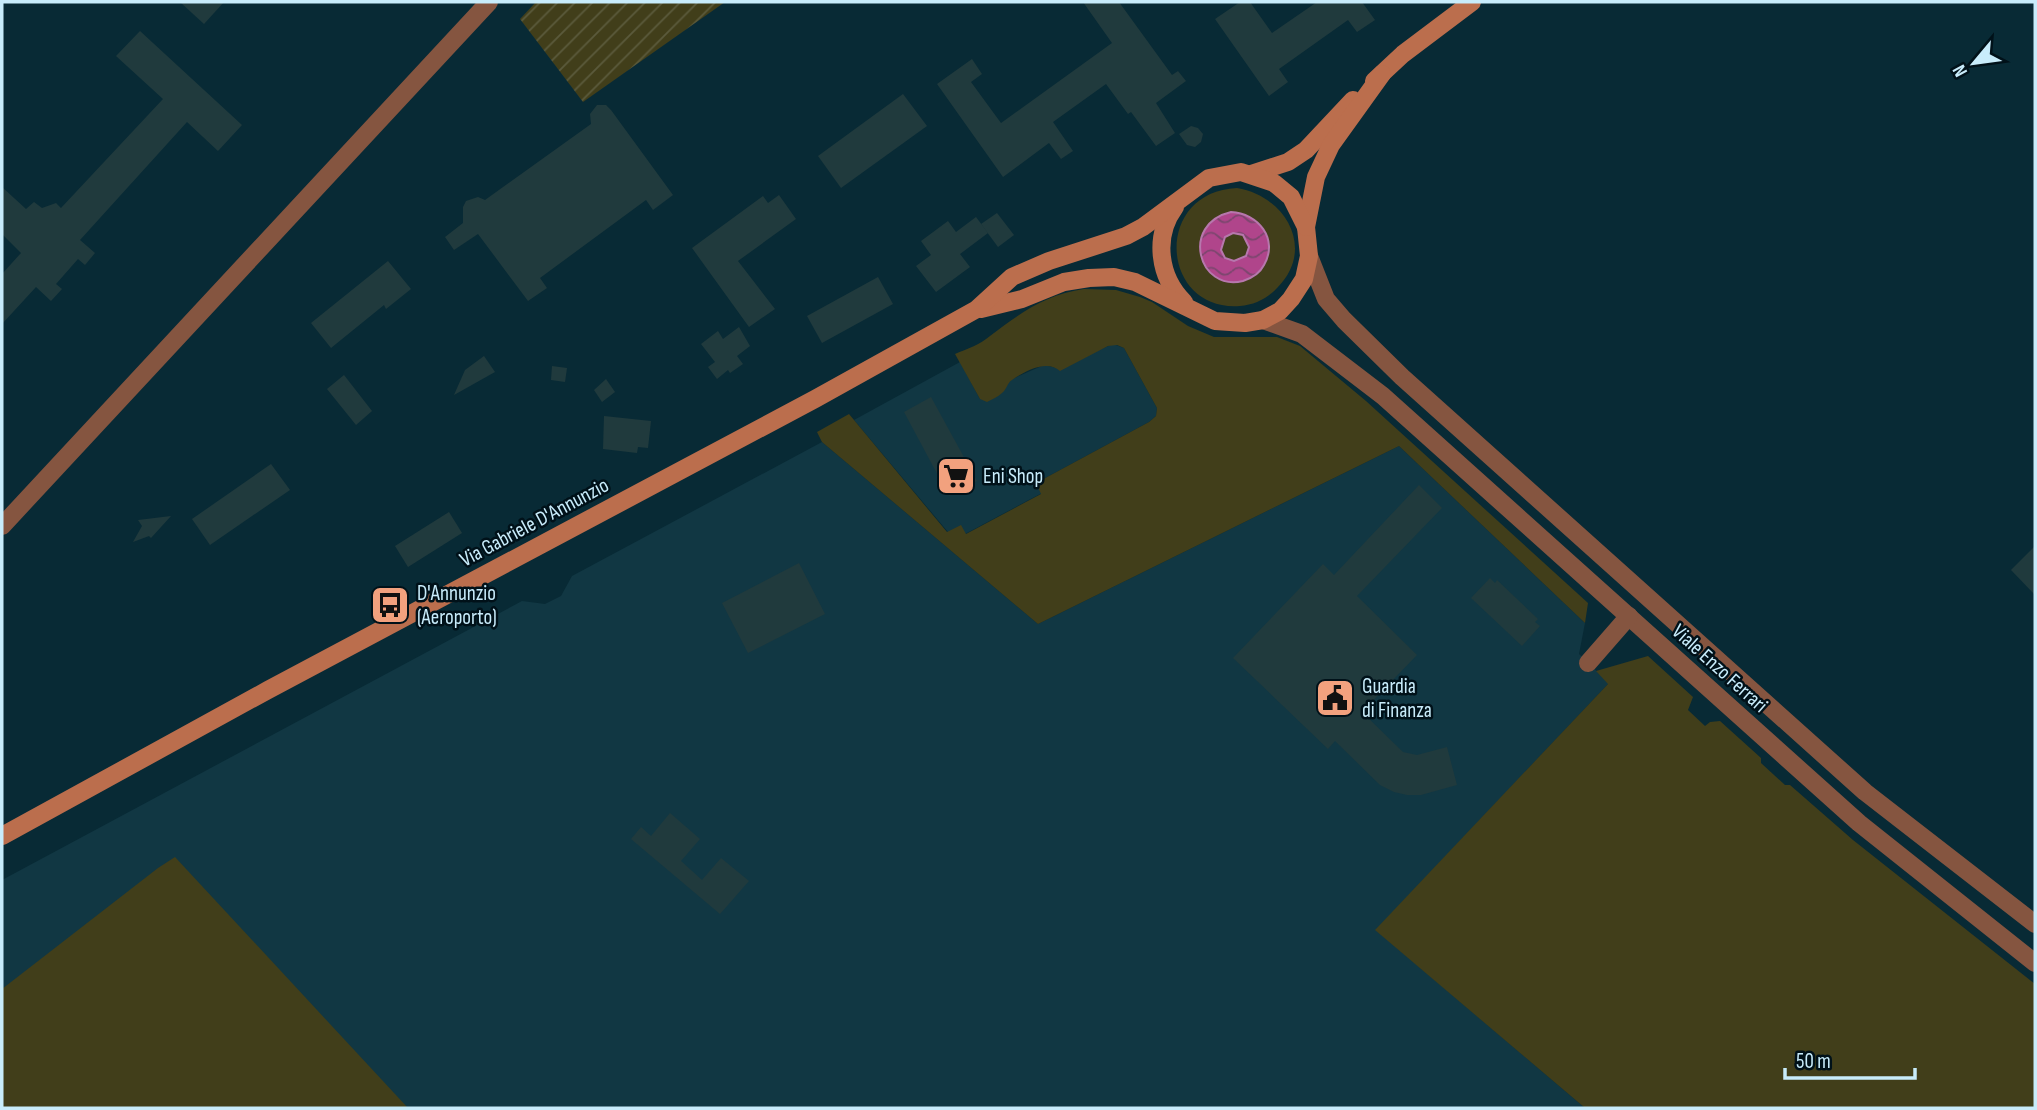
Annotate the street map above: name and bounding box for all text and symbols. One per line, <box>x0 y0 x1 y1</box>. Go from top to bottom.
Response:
north arrow <box>1939 28 2009 98</box>
text: N <box>1948 60 1973 81</box>
supermarket icon: Eni Shop <box>935 455 977 497</box>
place label: Eni Shop <box>983 464 1043 489</box>
street label: Via Gabriele D'Annunzio <box>456 473 613 572</box>
place label: D'Annunzio (Aeroporto) <box>417 581 497 630</box>
bus stop icon: D'Annunzio (Aeroporto) <box>369 584 411 626</box>
street label: Viale Enzo Ferrari <box>1667 619 1773 718</box>
place label: Guardia di Finanza <box>1362 674 1432 723</box>
public building icon: Guardia di Finanza <box>1314 677 1356 719</box>
scale bar <box>1785 1036 1914 1080</box>
text: 50 m <box>1796 1049 1831 1074</box>

